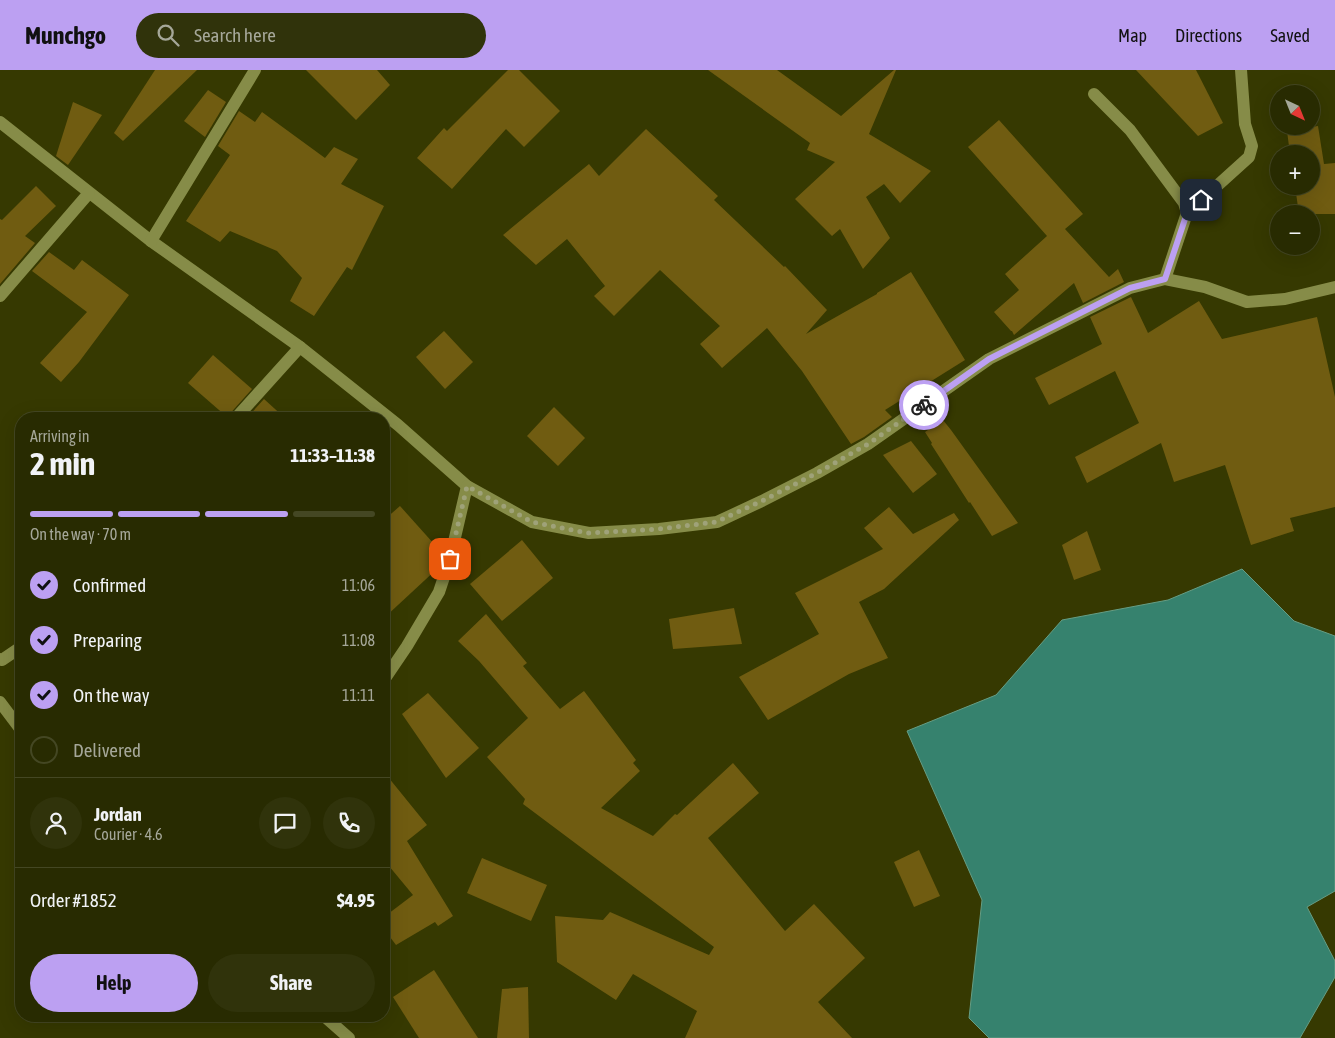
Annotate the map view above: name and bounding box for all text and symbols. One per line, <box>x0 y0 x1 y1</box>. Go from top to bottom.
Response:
search box <box>136 13 486 58</box>
icon: search <box>154 21 182 49</box>
text: Munchgo <box>25 22 106 49</box>
text: Search here <box>194 24 276 46</box>
text: Map <box>1118 25 1147 46</box>
text: Directions <box>1175 25 1242 46</box>
text: Saved <box>1270 25 1310 46</box>
north arrow <box>1270 85 1320 135</box>
map controls <box>1270 85 1320 255</box>
button: + <box>1270 145 1320 195</box>
pin <box>1180 179 1222 221</box>
icon: home <box>1187 186 1215 214</box>
button: − <box>1270 205 1320 255</box>
courier <box>899 380 949 430</box>
icon: bike <box>910 391 938 419</box>
text: Arriving in <box>30 427 90 445</box>
text: 11:33–11:38 <box>290 444 375 466</box>
text: 2 min <box>30 445 95 482</box>
text: On the way · 70 m <box>30 525 131 543</box>
pin <box>429 538 471 580</box>
icon: bag <box>436 545 464 573</box>
icon: check <box>30 571 58 599</box>
text: Confirmed <box>73 574 146 596</box>
text: 11:06 <box>342 576 375 594</box>
icon: check <box>30 626 58 654</box>
text: Preparing <box>73 629 142 651</box>
text: 11:08 <box>342 631 375 649</box>
icon: check <box>30 681 58 709</box>
text: On the way <box>73 684 150 706</box>
text: 11:11 <box>342 686 375 704</box>
text: Delivered <box>73 739 141 761</box>
button: person <box>30 797 82 849</box>
button: chat <box>259 797 311 849</box>
button: phone <box>323 797 375 849</box>
text: Jordan <box>94 803 142 825</box>
text: Courier · 4.6 <box>94 825 163 843</box>
text: Order #1852 <box>30 889 117 911</box>
text: $4.95 <box>337 889 375 911</box>
button: Help <box>30 954 198 1012</box>
button: Share <box>208 954 375 1012</box>

